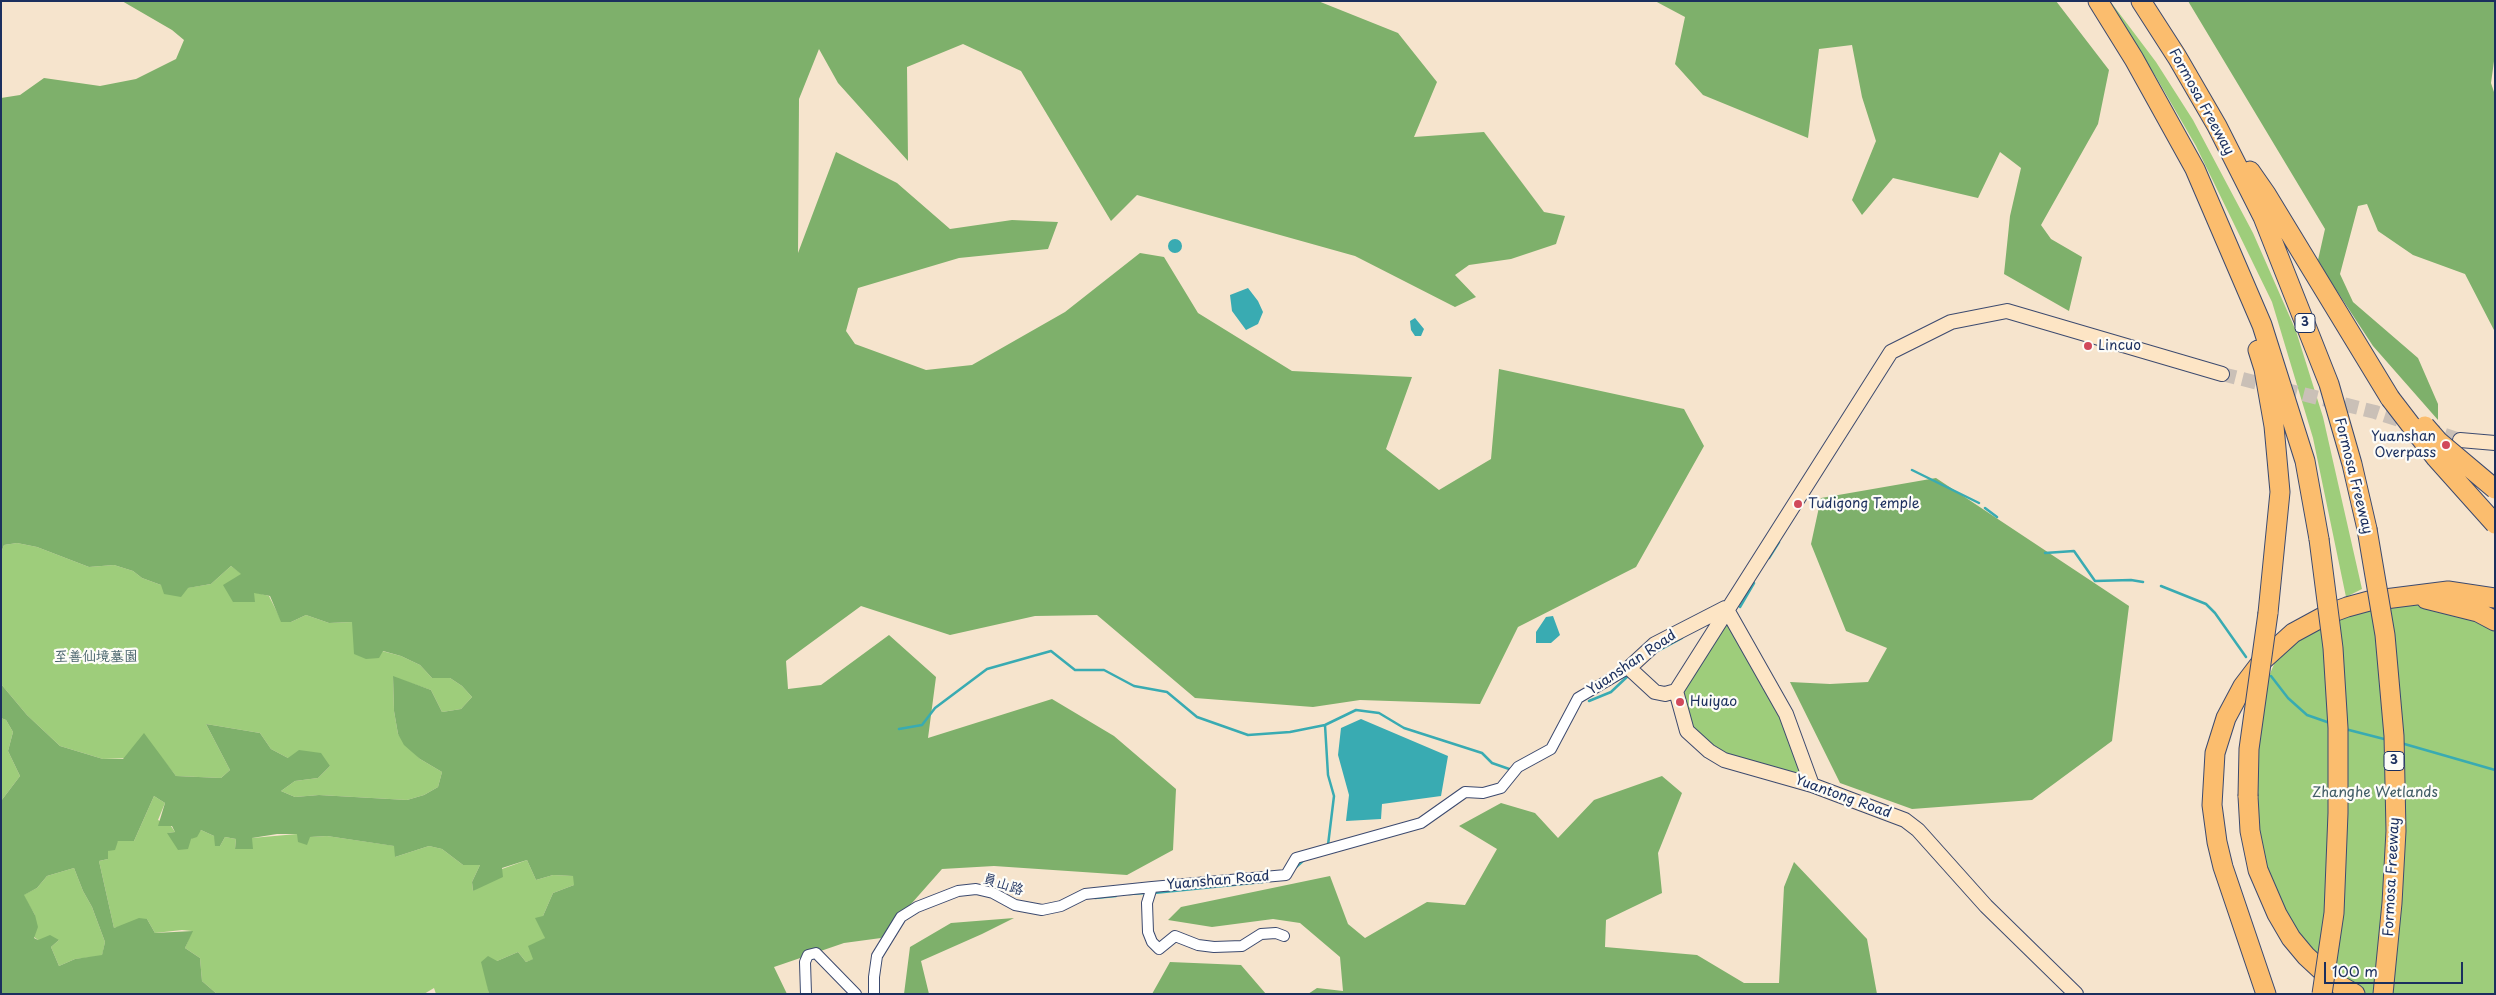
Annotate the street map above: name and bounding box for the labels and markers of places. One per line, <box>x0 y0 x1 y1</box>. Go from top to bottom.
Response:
place label: Lincuo <box>2098 338 2141 354</box>
marker: Lincuo <box>2082 340 2094 352</box>
place label: Yuanshan Overpass <box>2371 429 2436 462</box>
marker: Yuanshan Overpass <box>2440 439 2452 451</box>
place label: Tudigong Temple <box>1808 496 1920 512</box>
marker: Tudigong Temple <box>1792 498 1804 510</box>
place label: Huiyao <box>1690 694 1737 710</box>
marker: Huiyao <box>1674 696 1686 708</box>

